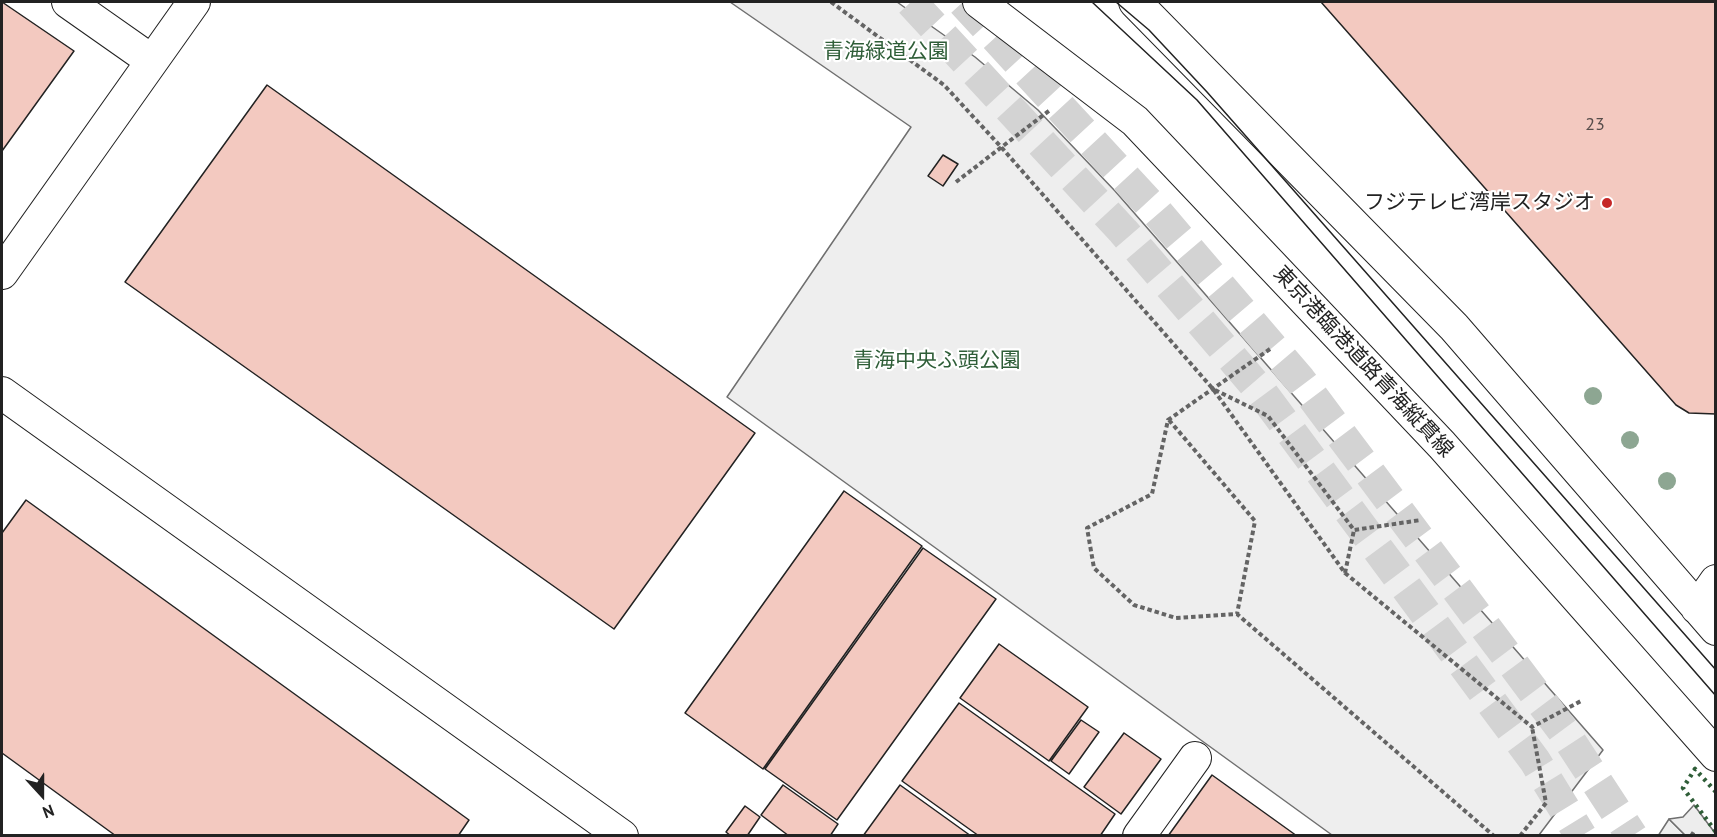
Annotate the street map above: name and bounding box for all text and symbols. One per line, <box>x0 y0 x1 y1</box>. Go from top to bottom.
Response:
park label: 青海緑道公園 <box>823 39 949 65</box>
house number: 23 <box>1585 114 1605 136</box>
place label: フジテレビ湾岸スタジオ <box>1364 190 1595 216</box>
marker: フジテレビ湾岸スタジオ <box>1600 196 1614 210</box>
street label: 東京港臨港道路青海縦貫線 <box>1268 261 1458 463</box>
park label: 青海中央ふ頭公園 <box>853 348 1021 374</box>
north arrow <box>12 765 72 825</box>
text: N <box>40 801 57 823</box>

